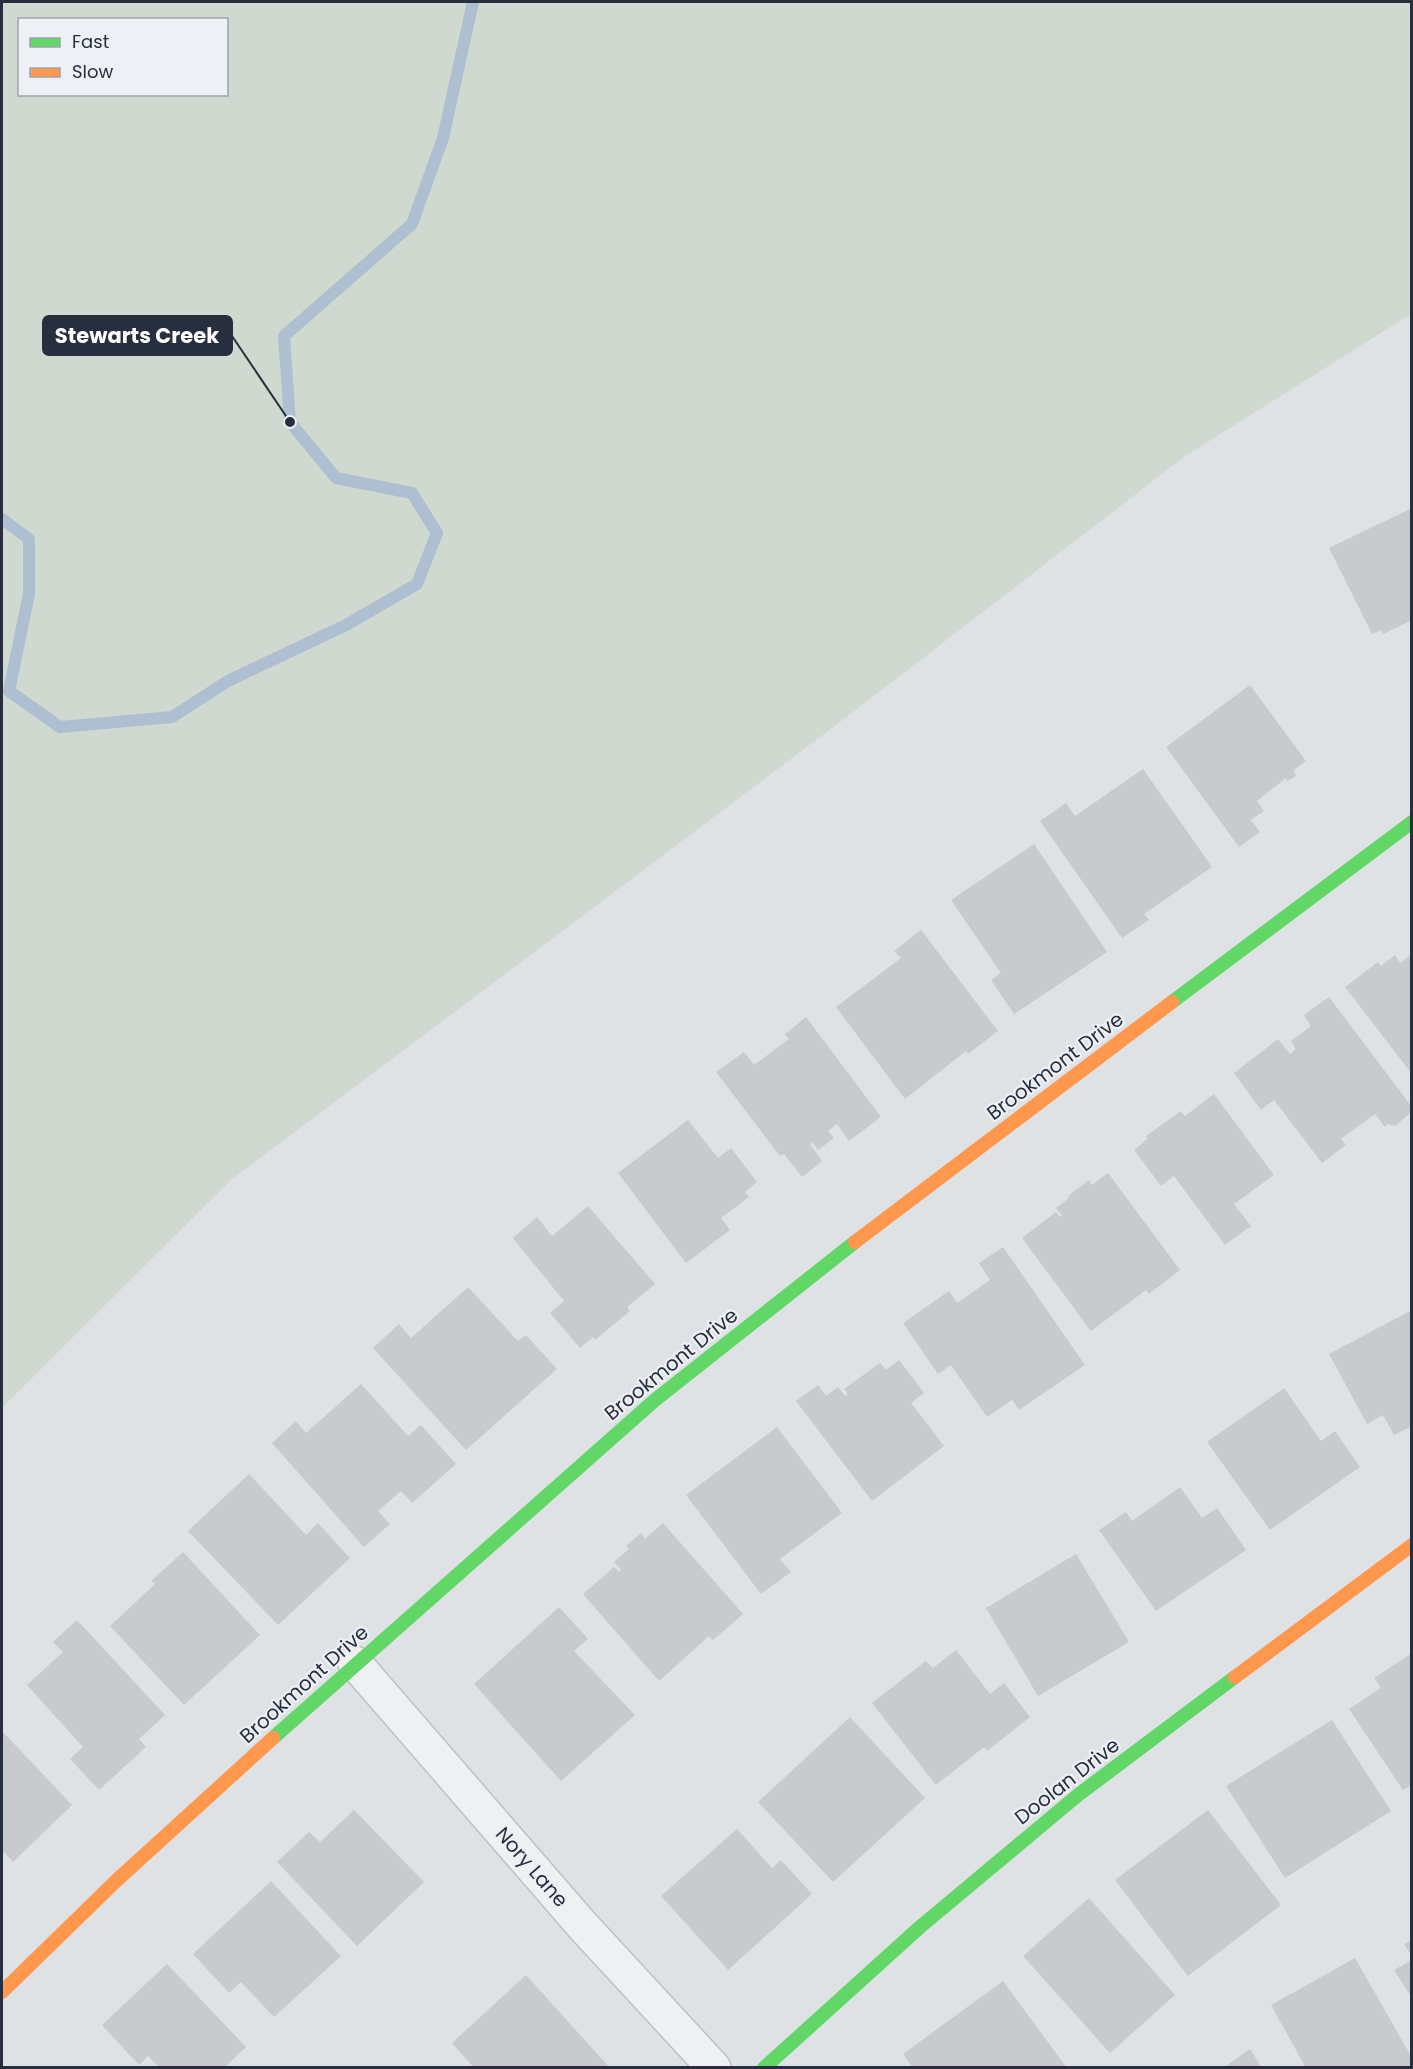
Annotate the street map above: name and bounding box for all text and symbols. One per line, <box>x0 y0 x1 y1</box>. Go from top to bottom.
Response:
legend <box>18 18 228 96</box>
text: Fast <box>72 29 109 54</box>
text: Slow <box>72 59 114 84</box>
callout: Stewarts Creek <box>43 316 232 355</box>
text: Stewarts Creek <box>55 321 219 350</box>
street label: Brookmont Drive <box>981 1005 1129 1127</box>
street label: Brookmont Drive <box>598 1301 744 1427</box>
street label: Brookmont Drive <box>233 1619 375 1749</box>
street label: Doolan Drive <box>1009 1731 1125 1831</box>
street label: Nory Lane <box>489 1821 575 1913</box>

